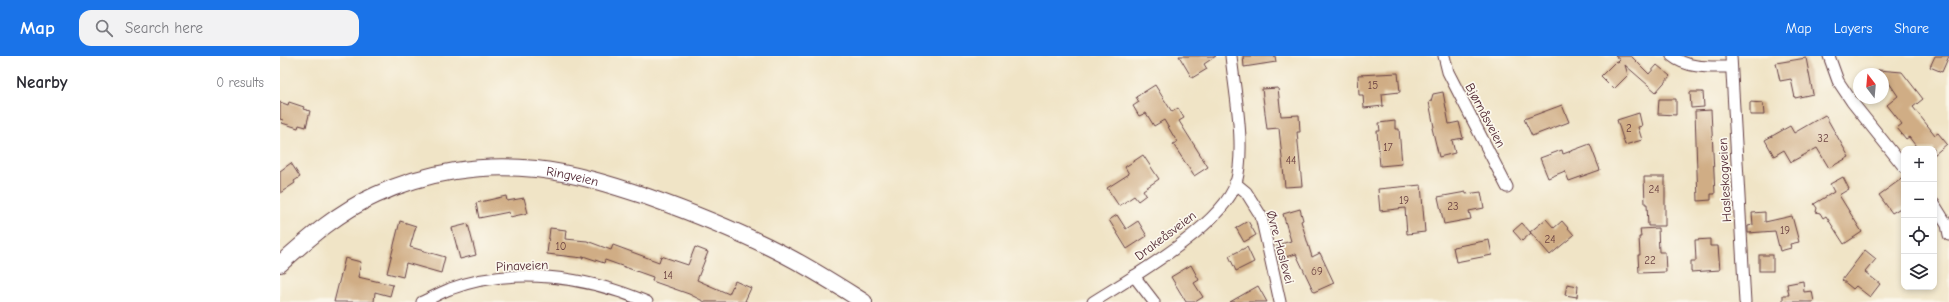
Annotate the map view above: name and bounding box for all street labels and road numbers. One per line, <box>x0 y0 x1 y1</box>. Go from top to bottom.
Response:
street label: Bjørnåsveien <box>1462 80 1509 150</box>
street label: Hasleskogveien <box>1715 137 1734 223</box>
street label: Ringveien <box>545 163 600 189</box>
street label: Drakeåsveien <box>1132 208 1199 263</box>
street label: Øvre Haslevei <box>1264 209 1297 285</box>
street label: Pinaveien <box>496 257 548 274</box>

